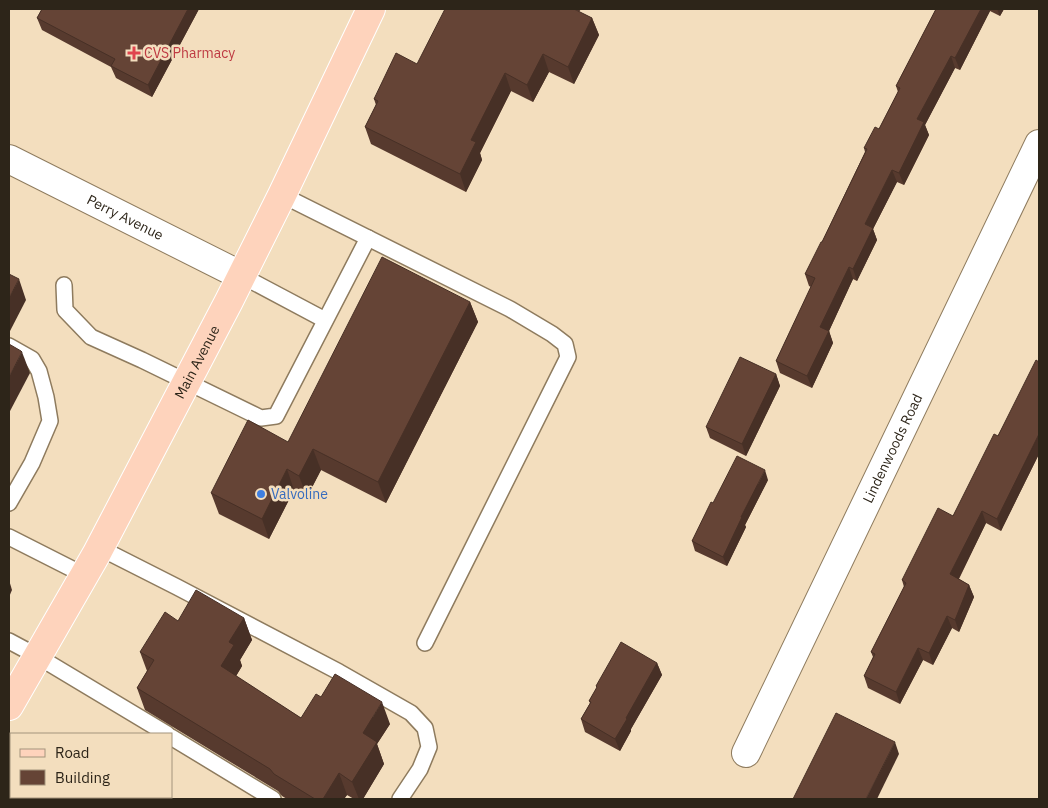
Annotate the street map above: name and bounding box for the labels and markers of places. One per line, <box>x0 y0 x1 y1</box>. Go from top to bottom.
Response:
place label: CVS Pharmacy <box>144 44 235 62</box>
marker: CVS Pharmacy <box>128 47 140 59</box>
place label: Valvoline <box>271 485 328 503</box>
marker: Valvoline <box>255 488 267 500</box>

